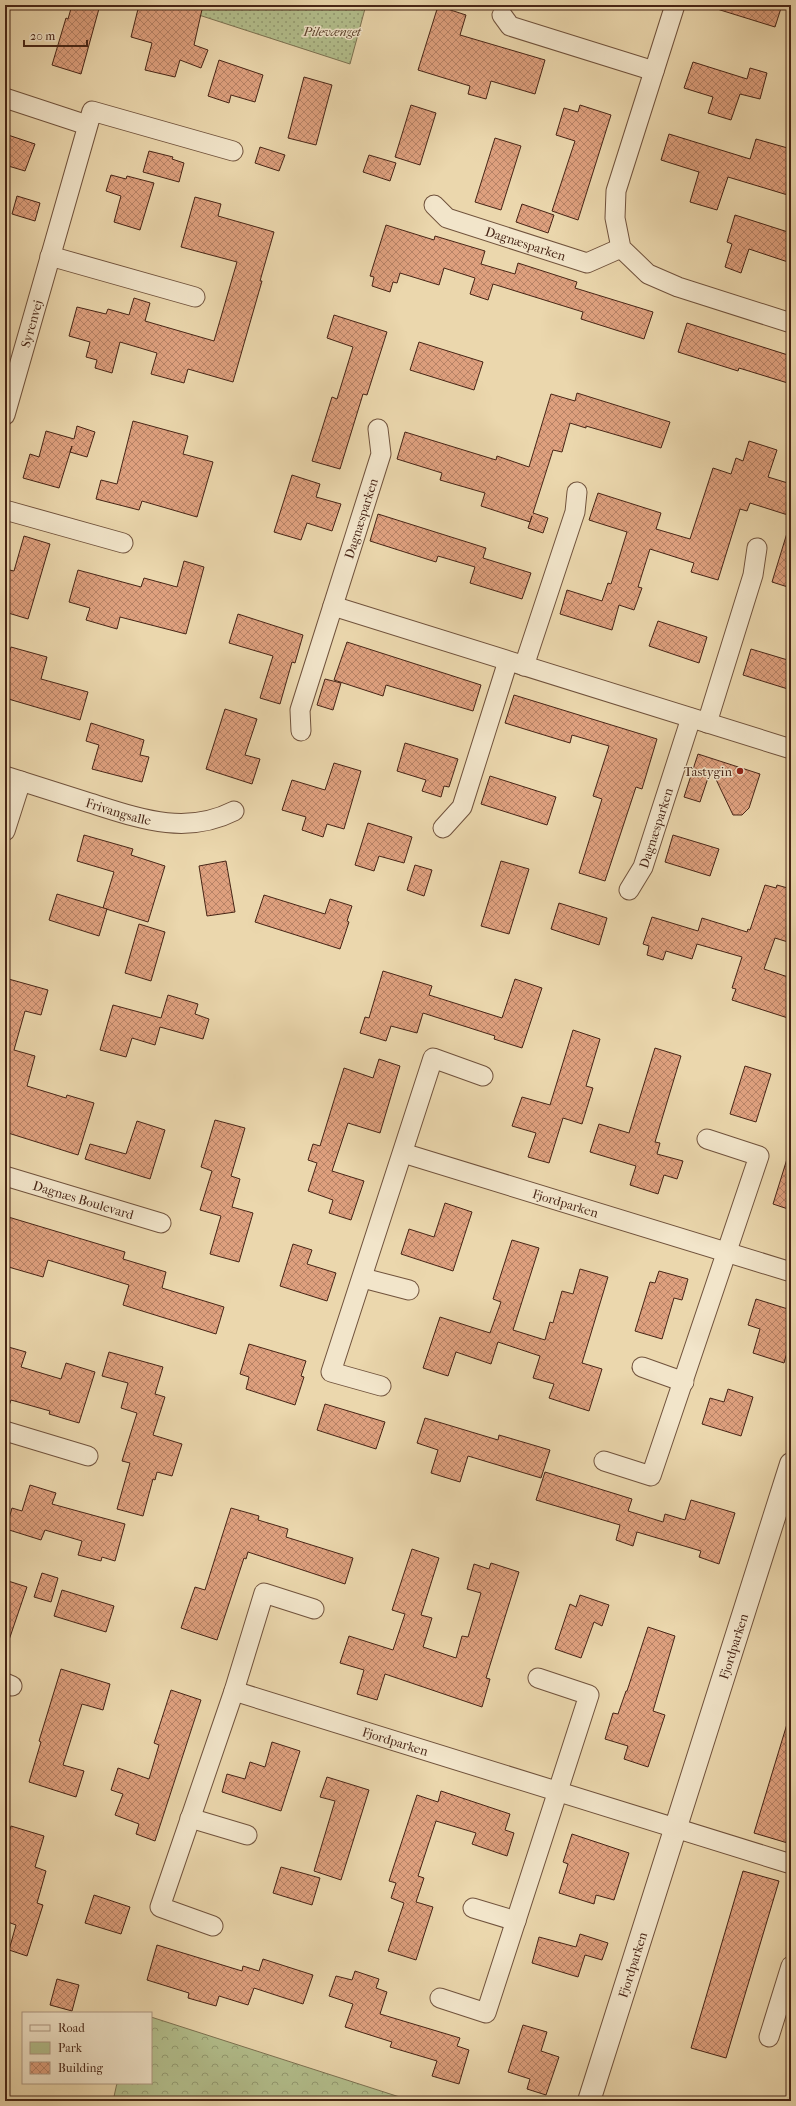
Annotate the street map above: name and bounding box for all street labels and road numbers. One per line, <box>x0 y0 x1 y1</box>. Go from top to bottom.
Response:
street label: Dagnæsparken <box>483 224 568 264</box>
street label: Syrenvej <box>18 298 46 349</box>
street label: Dagnæsparken <box>341 476 381 561</box>
street label: Dagnæsparken <box>636 786 676 870</box>
street label: Frivangsalle <box>84 795 153 828</box>
street label: Dagnæs Boulevard <box>31 1178 136 1223</box>
street label: Fjordparken <box>531 1186 601 1221</box>
street label: Fjordparken <box>716 1611 751 1681</box>
street label: Fjordparken <box>360 1724 430 1759</box>
street label: Fjordparken <box>615 1930 650 2000</box>

